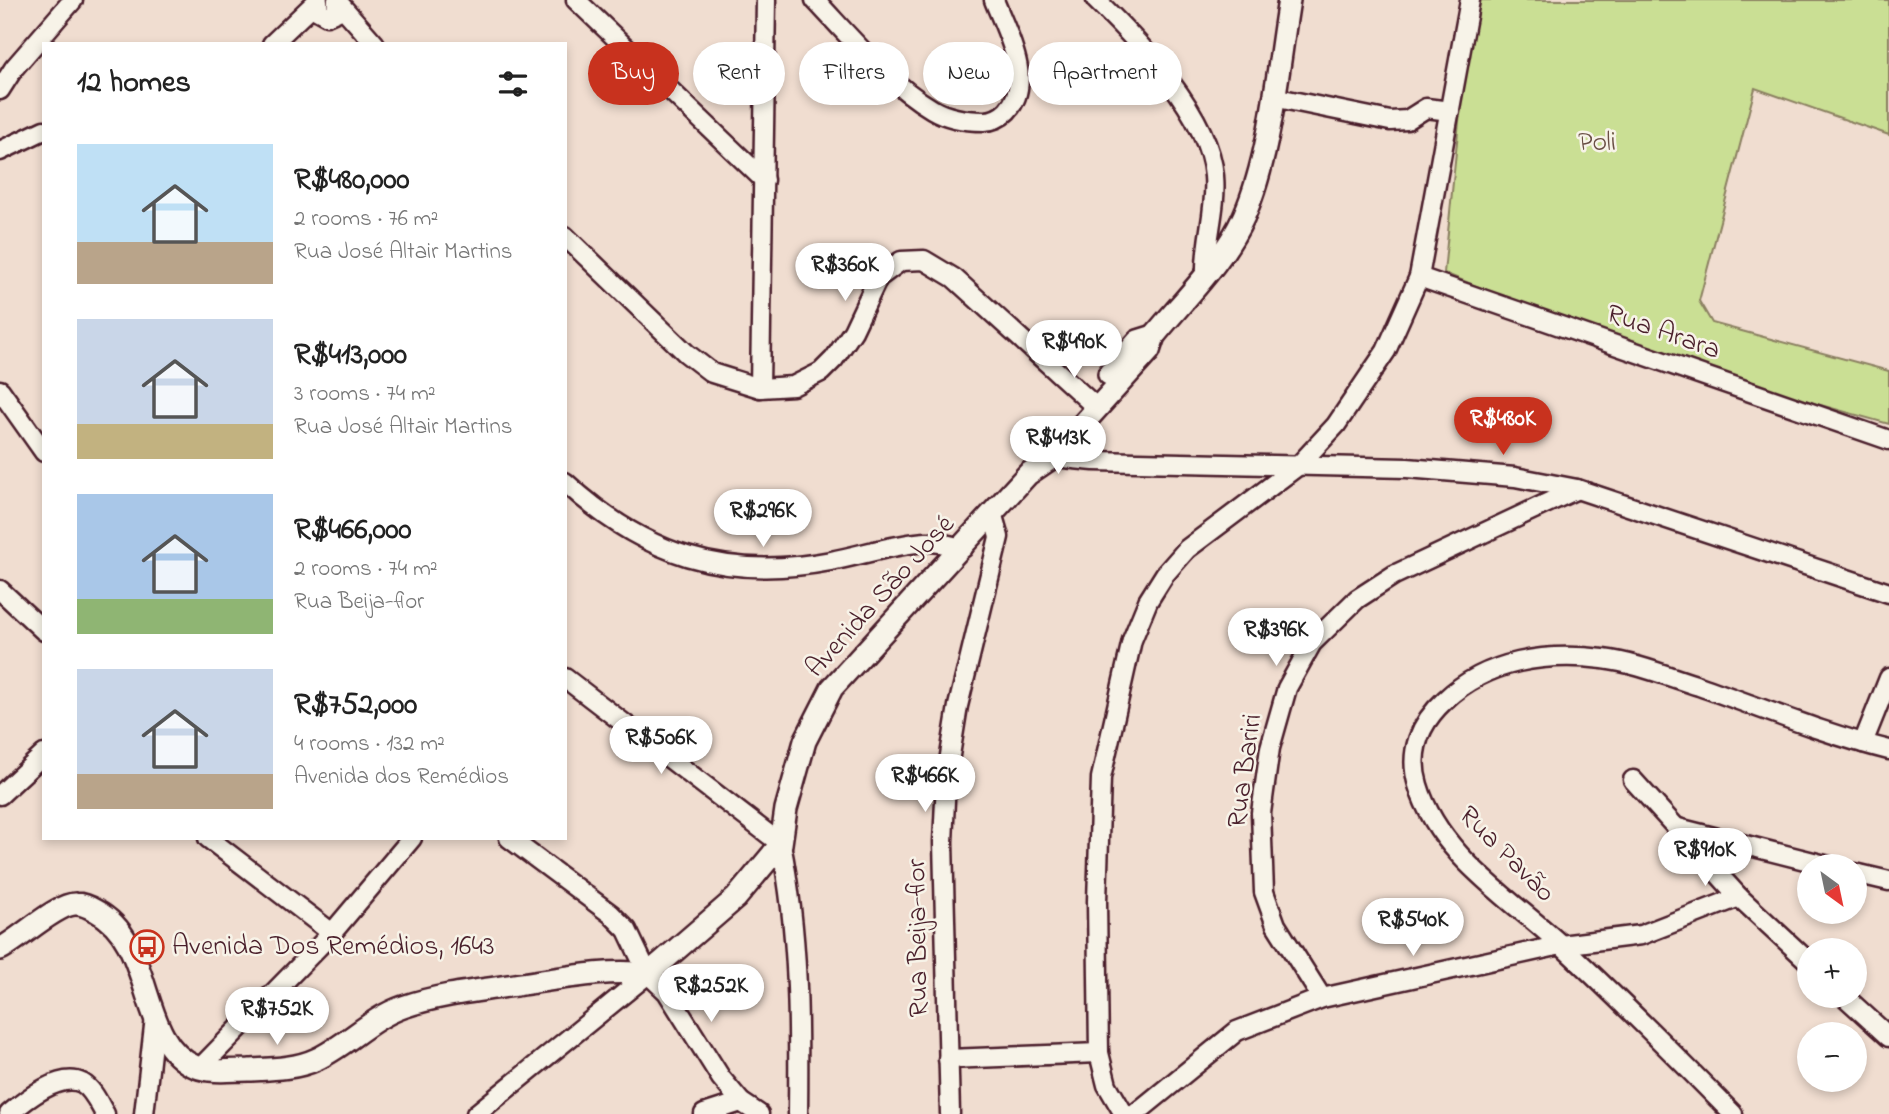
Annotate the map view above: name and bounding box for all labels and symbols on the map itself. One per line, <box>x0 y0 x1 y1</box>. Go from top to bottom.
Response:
park label: Poli <box>1578 123 1616 164</box>
pin: R$360K <box>788 244 902 303</box>
street label: Rua Arara <box>1600 294 1726 372</box>
pin: R$490K <box>1017 320 1131 380</box>
pin: R$480K <box>1446 398 1560 457</box>
pin: R$413K <box>1001 416 1115 476</box>
pin: R$296K <box>706 490 820 549</box>
street label: Avenida São José <box>797 506 966 688</box>
pin: R$396K <box>1219 608 1333 668</box>
street label: Rua Bariri <box>1218 711 1274 831</box>
pin: R$506K <box>604 716 718 776</box>
pin: R$466K <box>868 754 982 814</box>
street label: Rua Pavão <box>1448 797 1564 913</box>
pin: R$910K <box>1648 828 1762 888</box>
north arrow <box>1797 854 1867 924</box>
street label: Rua Beija-flor <box>897 858 941 1018</box>
pin: R$540K <box>1356 898 1470 958</box>
place label: Avenida Dos Remédios, 1643 <box>172 927 495 968</box>
bus stop icon: Avenida Dos Remédios, 1643 <box>128 928 166 966</box>
pin: R$252K <box>654 964 768 1024</box>
pin: R$752K <box>220 988 334 1047</box>

